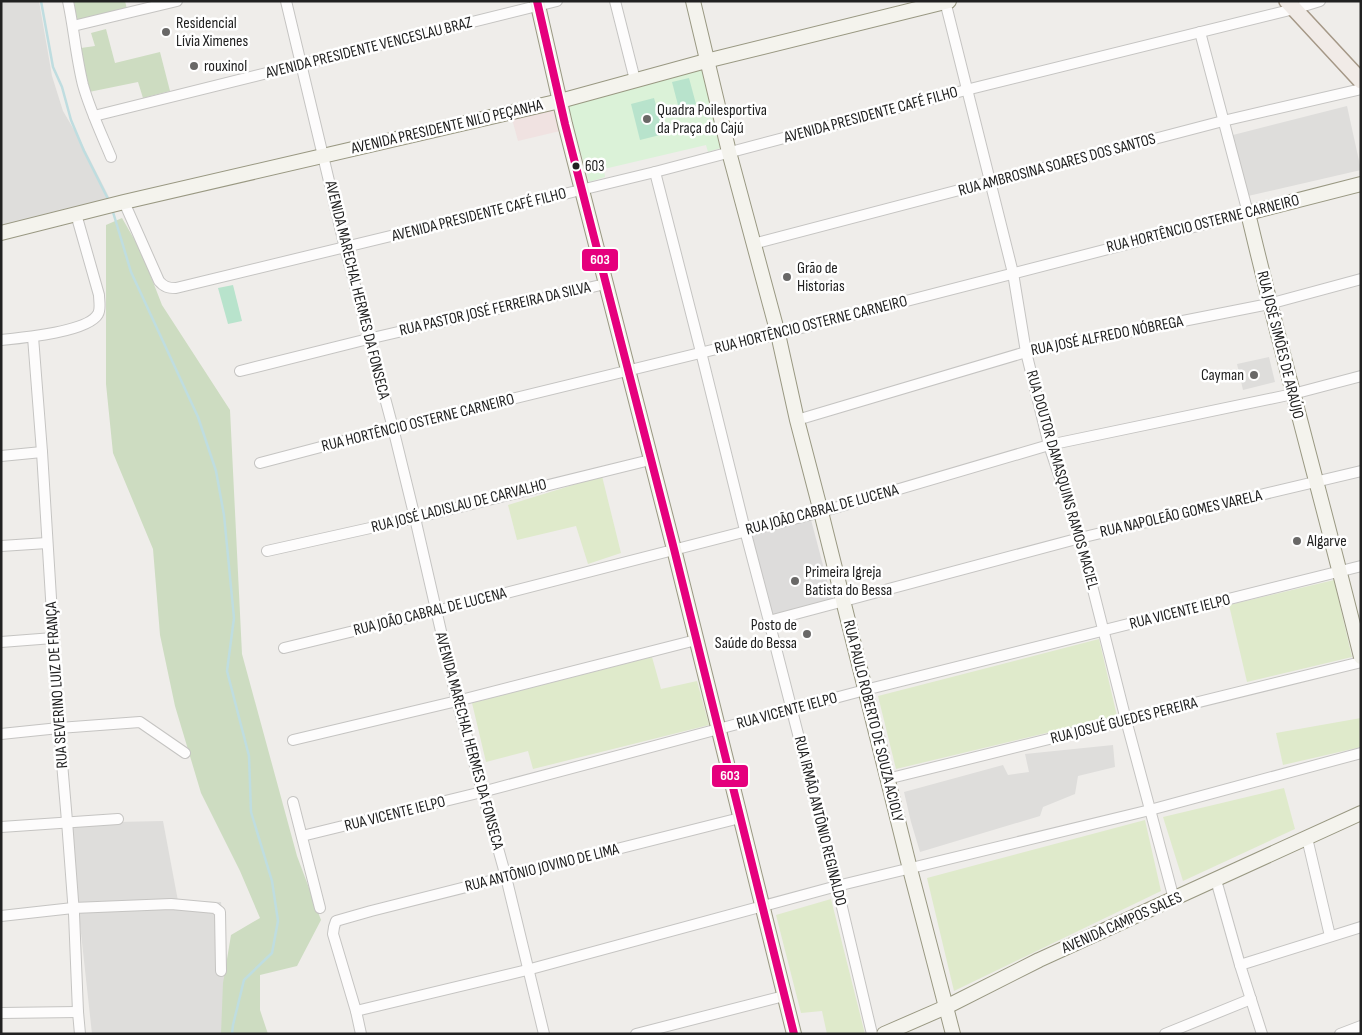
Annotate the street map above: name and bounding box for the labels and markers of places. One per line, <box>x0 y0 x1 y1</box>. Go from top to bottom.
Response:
place label: Residencial Lívia Ximenes <box>176 14 248 51</box>
marker: Residencial Lívia Ximenes <box>160 26 172 38</box>
place label: rouxinol <box>204 57 247 76</box>
marker: rouxinol <box>188 60 200 72</box>
place label: Quadra Poilesportiva da Praça do Cajú <box>657 101 767 138</box>
marker: Quadra Poilesportiva da Praça do Cajú <box>641 113 653 125</box>
place label: 603 <box>585 157 605 176</box>
marker: 603 <box>571 161 581 171</box>
line badge: 603 <box>581 248 619 272</box>
place label: Grão de Historias <box>797 259 845 296</box>
marker: Grão de Historias <box>781 271 793 283</box>
place label: Cayman <box>1201 366 1244 385</box>
marker: Cayman <box>1248 369 1260 381</box>
place label: Algarve <box>1306 532 1347 551</box>
marker: Algarve <box>1291 535 1303 547</box>
place label: Primeira Igreja Batista do Bessa <box>805 563 892 600</box>
marker: Primeira Igreja Batista do Bessa <box>789 575 801 587</box>
place label: Posto de Saúde do Bessa <box>715 616 797 653</box>
marker: Posto de Saúde do Bessa <box>801 628 813 640</box>
line badge: 603 <box>711 764 749 788</box>

